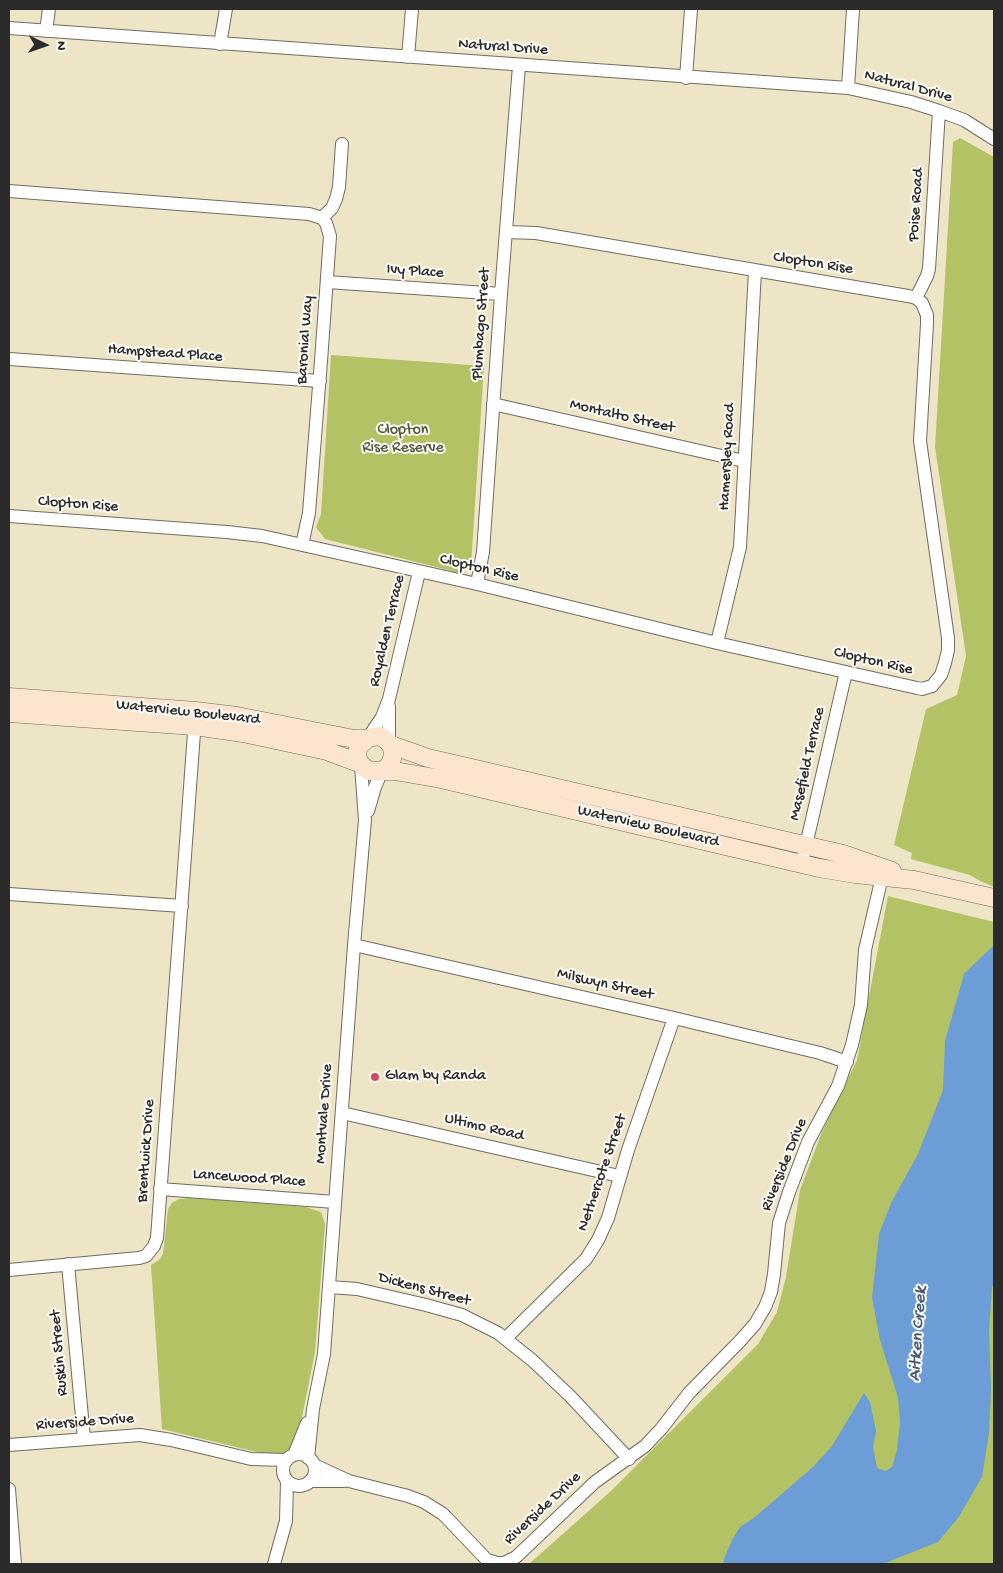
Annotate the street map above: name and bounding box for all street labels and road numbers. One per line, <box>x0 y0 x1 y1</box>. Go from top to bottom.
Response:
street label: Natural Drive <box>457 35 549 61</box>
street label: Natural Drive <box>862 66 954 108</box>
street label: Poise Road <box>905 168 929 242</box>
street label: Clopton Rise <box>772 248 854 280</box>
street label: Ivy Place <box>386 260 444 284</box>
street label: Plumbago Street <box>469 267 495 381</box>
street label: Baronial Way <box>293 295 319 385</box>
street label: Hampstead Place <box>107 340 223 368</box>
street label: Montalto Street <box>568 396 676 438</box>
street label: Hamersley Road <box>716 403 740 511</box>
street label: Clopton Rise <box>37 493 119 517</box>
street label: Clopton Rise <box>438 551 520 587</box>
street label: Royalden Terrace <box>366 573 410 689</box>
street label: Clopton Rise <box>832 644 914 680</box>
street label: Waterview Boulevard <box>115 696 261 730</box>
street label: Masefield Terrace <box>786 705 830 823</box>
street label: Waterview Boulevard <box>575 801 721 853</box>
street label: Milswyn Street <box>555 965 655 1005</box>
street label: Montvale Drive <box>312 1063 338 1165</box>
street label: Brentwick Drive <box>134 1099 160 1203</box>
street label: Ultimo Road <box>442 1110 526 1146</box>
street label: Nethercote Street <box>574 1112 632 1234</box>
street label: Riverside Drive <box>758 1116 812 1214</box>
street label: Lancewood Place <box>192 1165 306 1193</box>
street label: Dickens Street <box>376 1268 472 1312</box>
street label: Ruskin Street <box>47 1309 73 1397</box>
street label: Riverside Drive <box>35 1410 135 1436</box>
street label: Riverside Drive <box>500 1468 586 1550</box>

